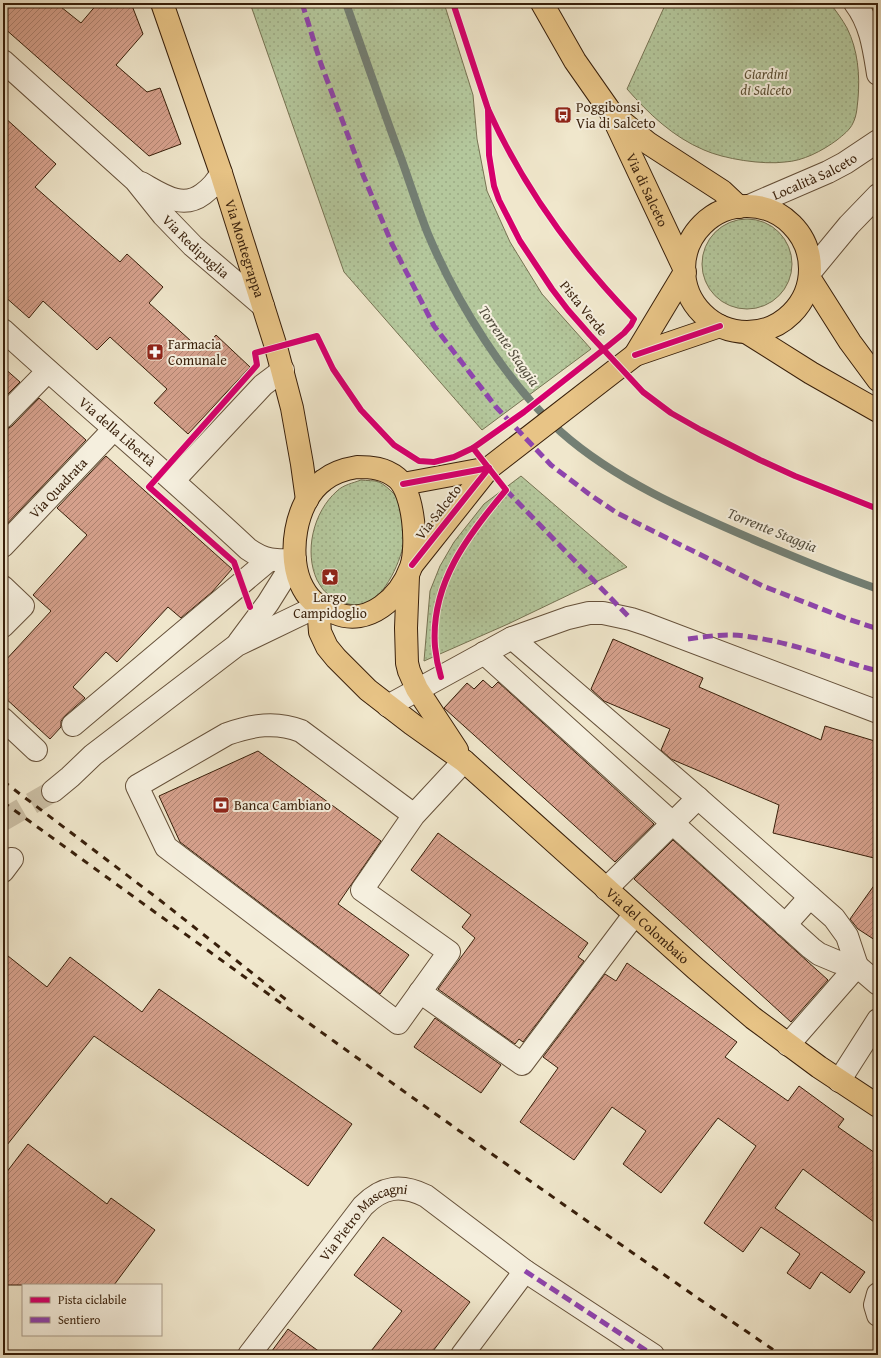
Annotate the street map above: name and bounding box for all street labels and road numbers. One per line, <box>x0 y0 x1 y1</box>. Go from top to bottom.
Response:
street label: Località Salceto <box>769 148 861 205</box>
street label: Via di Salceto <box>621 150 673 230</box>
street label: Via Montegrappa <box>220 197 270 300</box>
street label: Via Redipuglia <box>158 210 234 283</box>
street label: Pista Verde <box>555 276 613 340</box>
street label: Via della Libertà <box>75 392 160 471</box>
street label: Via Quadrata <box>24 453 92 523</box>
street label: Via Salceto <box>410 480 466 544</box>
street label: Via del Colombaio <box>601 883 694 968</box>
street label: Via Pietro Mascagni <box>314 1178 409 1265</box>

